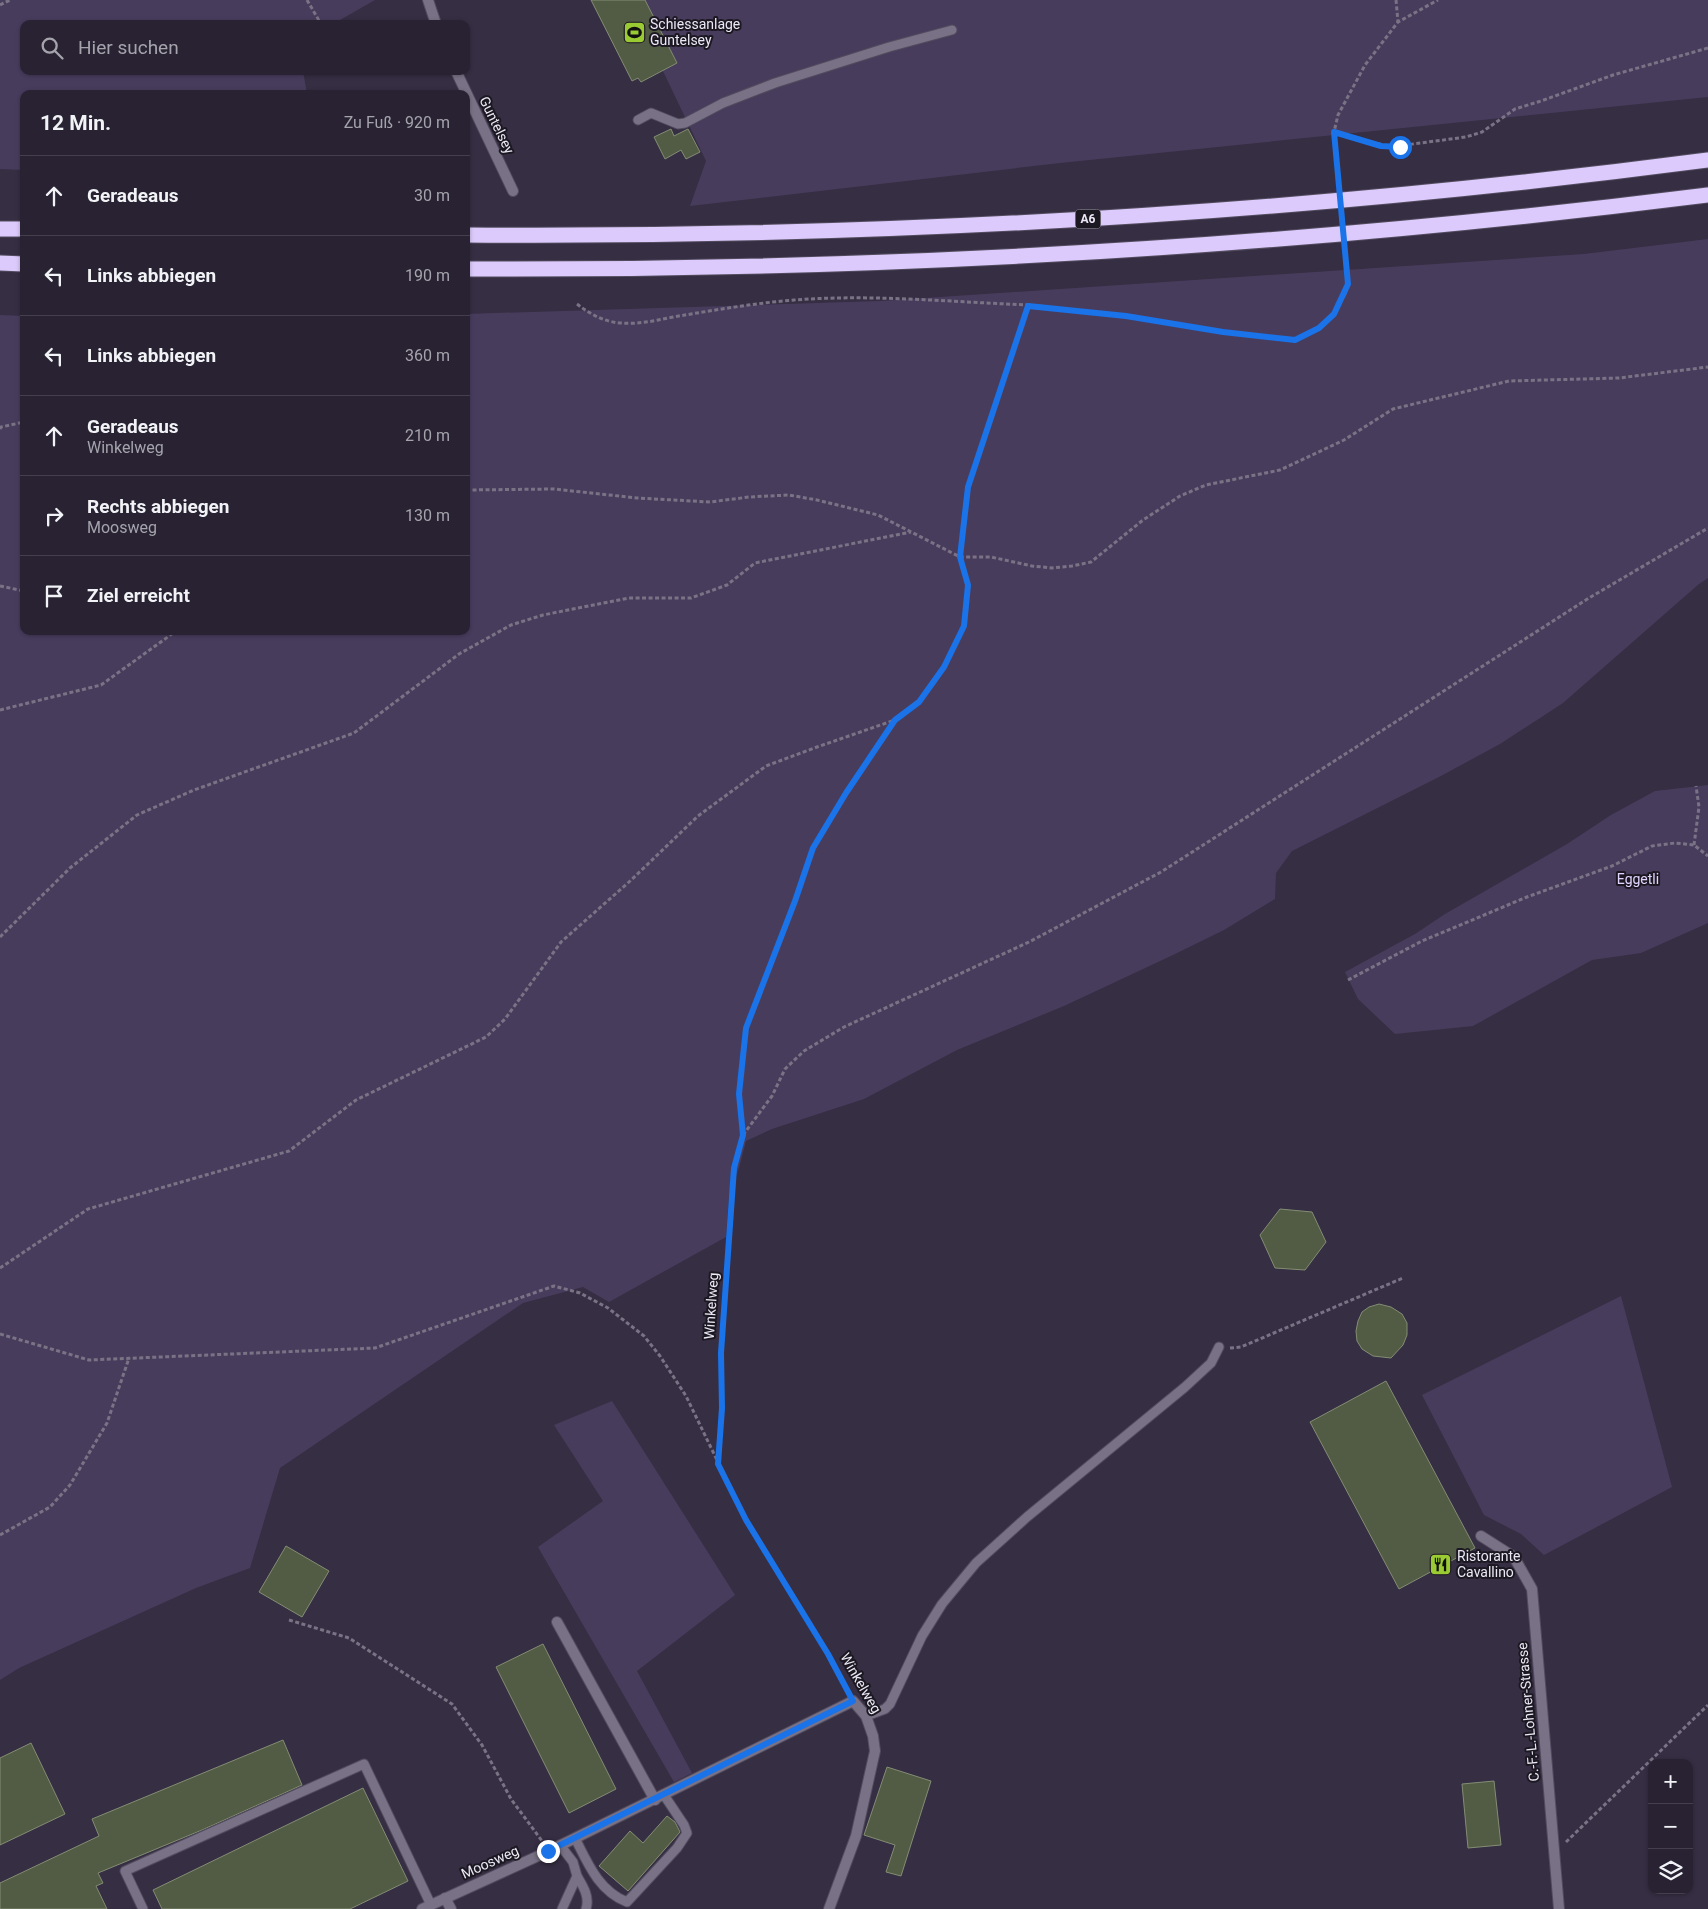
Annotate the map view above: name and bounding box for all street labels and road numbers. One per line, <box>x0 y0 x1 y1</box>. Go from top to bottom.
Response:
street label: Guntelsey <box>476 94 518 157</box>
road number: A6 <box>1076 210 1100 228</box>
street label: Winkelweg <box>701 1272 721 1340</box>
street label: C.-F.-L.-Lohner-Strasse <box>1514 1642 1542 1782</box>
street label: Winkelweg <box>837 1650 885 1716</box>
street label: Moosweg <box>459 1842 521 1882</box>

